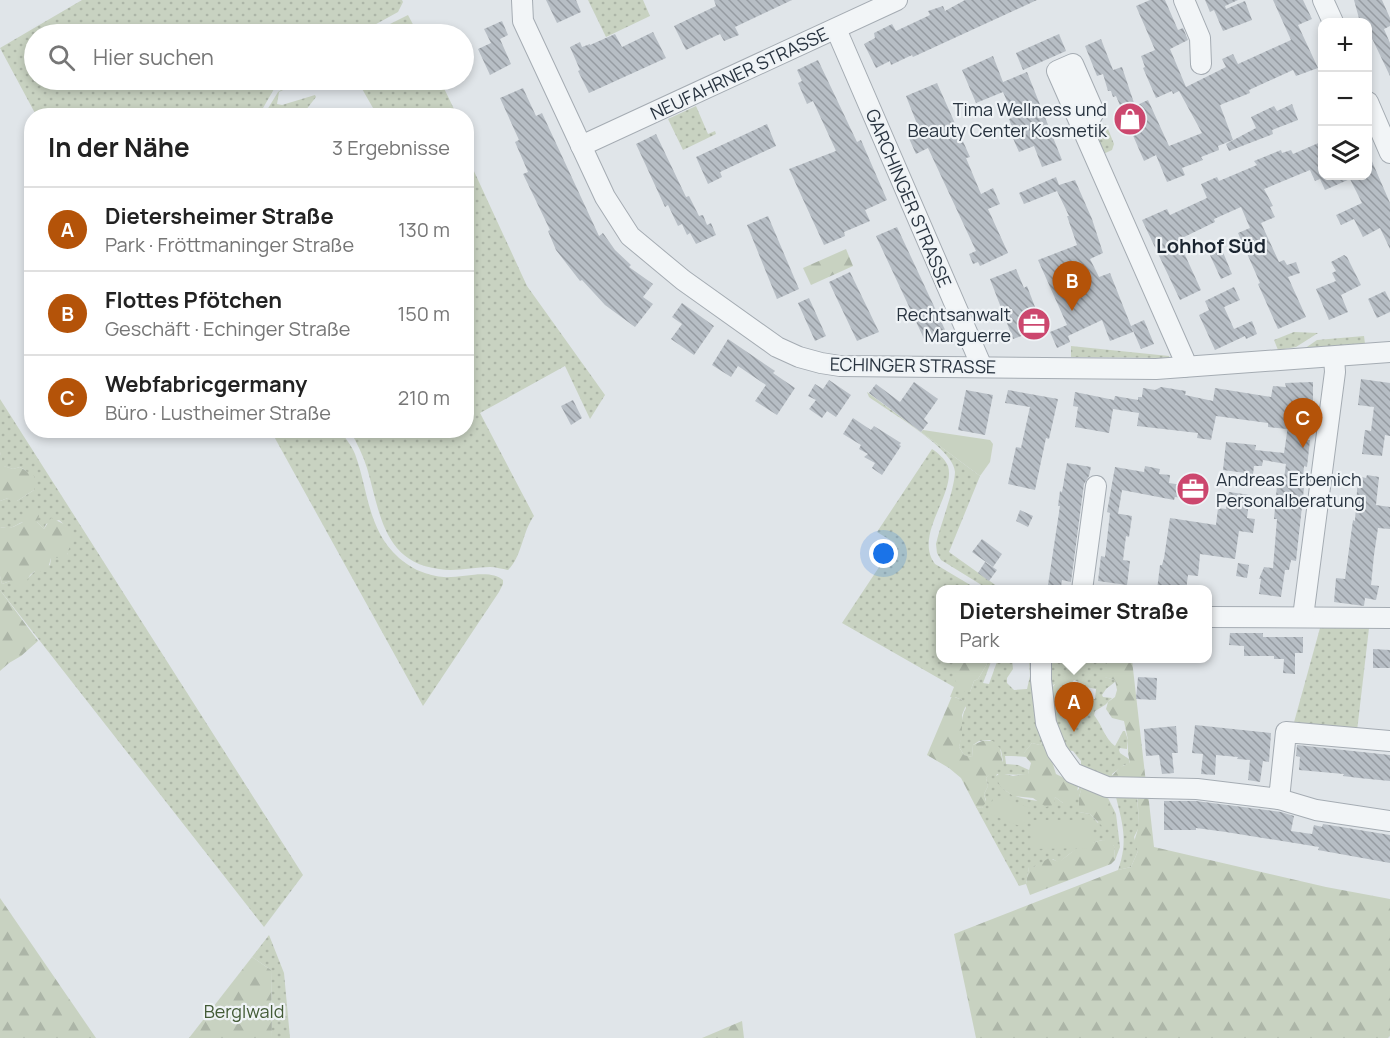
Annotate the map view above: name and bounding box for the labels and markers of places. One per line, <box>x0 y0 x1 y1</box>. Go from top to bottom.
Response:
place label: Tima Wellness und Beauty Center Kosmetik <box>908 97 1108 142</box>
shop icon: Tima Wellness und Beauty Center Kosmetik <box>1112 101 1148 137</box>
pin: B <box>1052 262 1092 311</box>
place label: Rechtsanwalt Marguerre <box>896 302 1011 347</box>
office icon: Rechtsanwalt Marguerre <box>1016 306 1052 342</box>
pin: C <box>1284 398 1322 448</box>
place label: Andreas Erbenich Personalberatung <box>1216 467 1365 512</box>
office icon: Andreas Erbenich Personalberatung <box>1175 471 1211 507</box>
pin: A <box>1054 682 1094 732</box>

